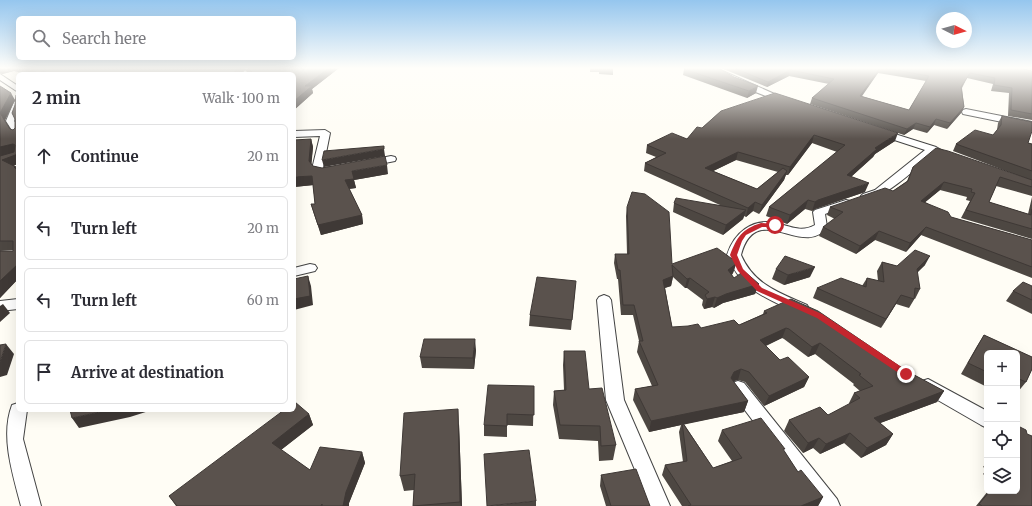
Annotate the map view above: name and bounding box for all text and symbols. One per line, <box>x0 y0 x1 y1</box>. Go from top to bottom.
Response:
north arrow <box>936 12 972 48</box>
search box <box>16 16 296 60</box>
icon: search <box>30 27 52 49</box>
text: Search here <box>62 29 146 48</box>
text: 2 min <box>32 87 80 109</box>
text: Walk · 100 m <box>202 90 280 107</box>
icon: ahead <box>33 145 55 167</box>
text: Continue <box>71 147 139 166</box>
text: 20 m <box>247 148 279 165</box>
route start <box>766 216 784 234</box>
icon: left <box>33 217 55 239</box>
text: Turn left <box>71 219 137 238</box>
text: 20 m <box>247 220 279 237</box>
icon: left <box>33 289 55 311</box>
text: Turn left <box>71 291 137 310</box>
text: 60 m <box>247 292 279 309</box>
map controls <box>984 350 1020 494</box>
button: + <box>984 350 1020 386</box>
icon: arrive <box>33 361 55 383</box>
text: Arrive at destination <box>71 363 224 382</box>
route end <box>897 365 915 383</box>
button: − <box>984 386 1020 422</box>
button: locate <box>984 422 1020 458</box>
button: layers <box>984 458 1020 494</box>

